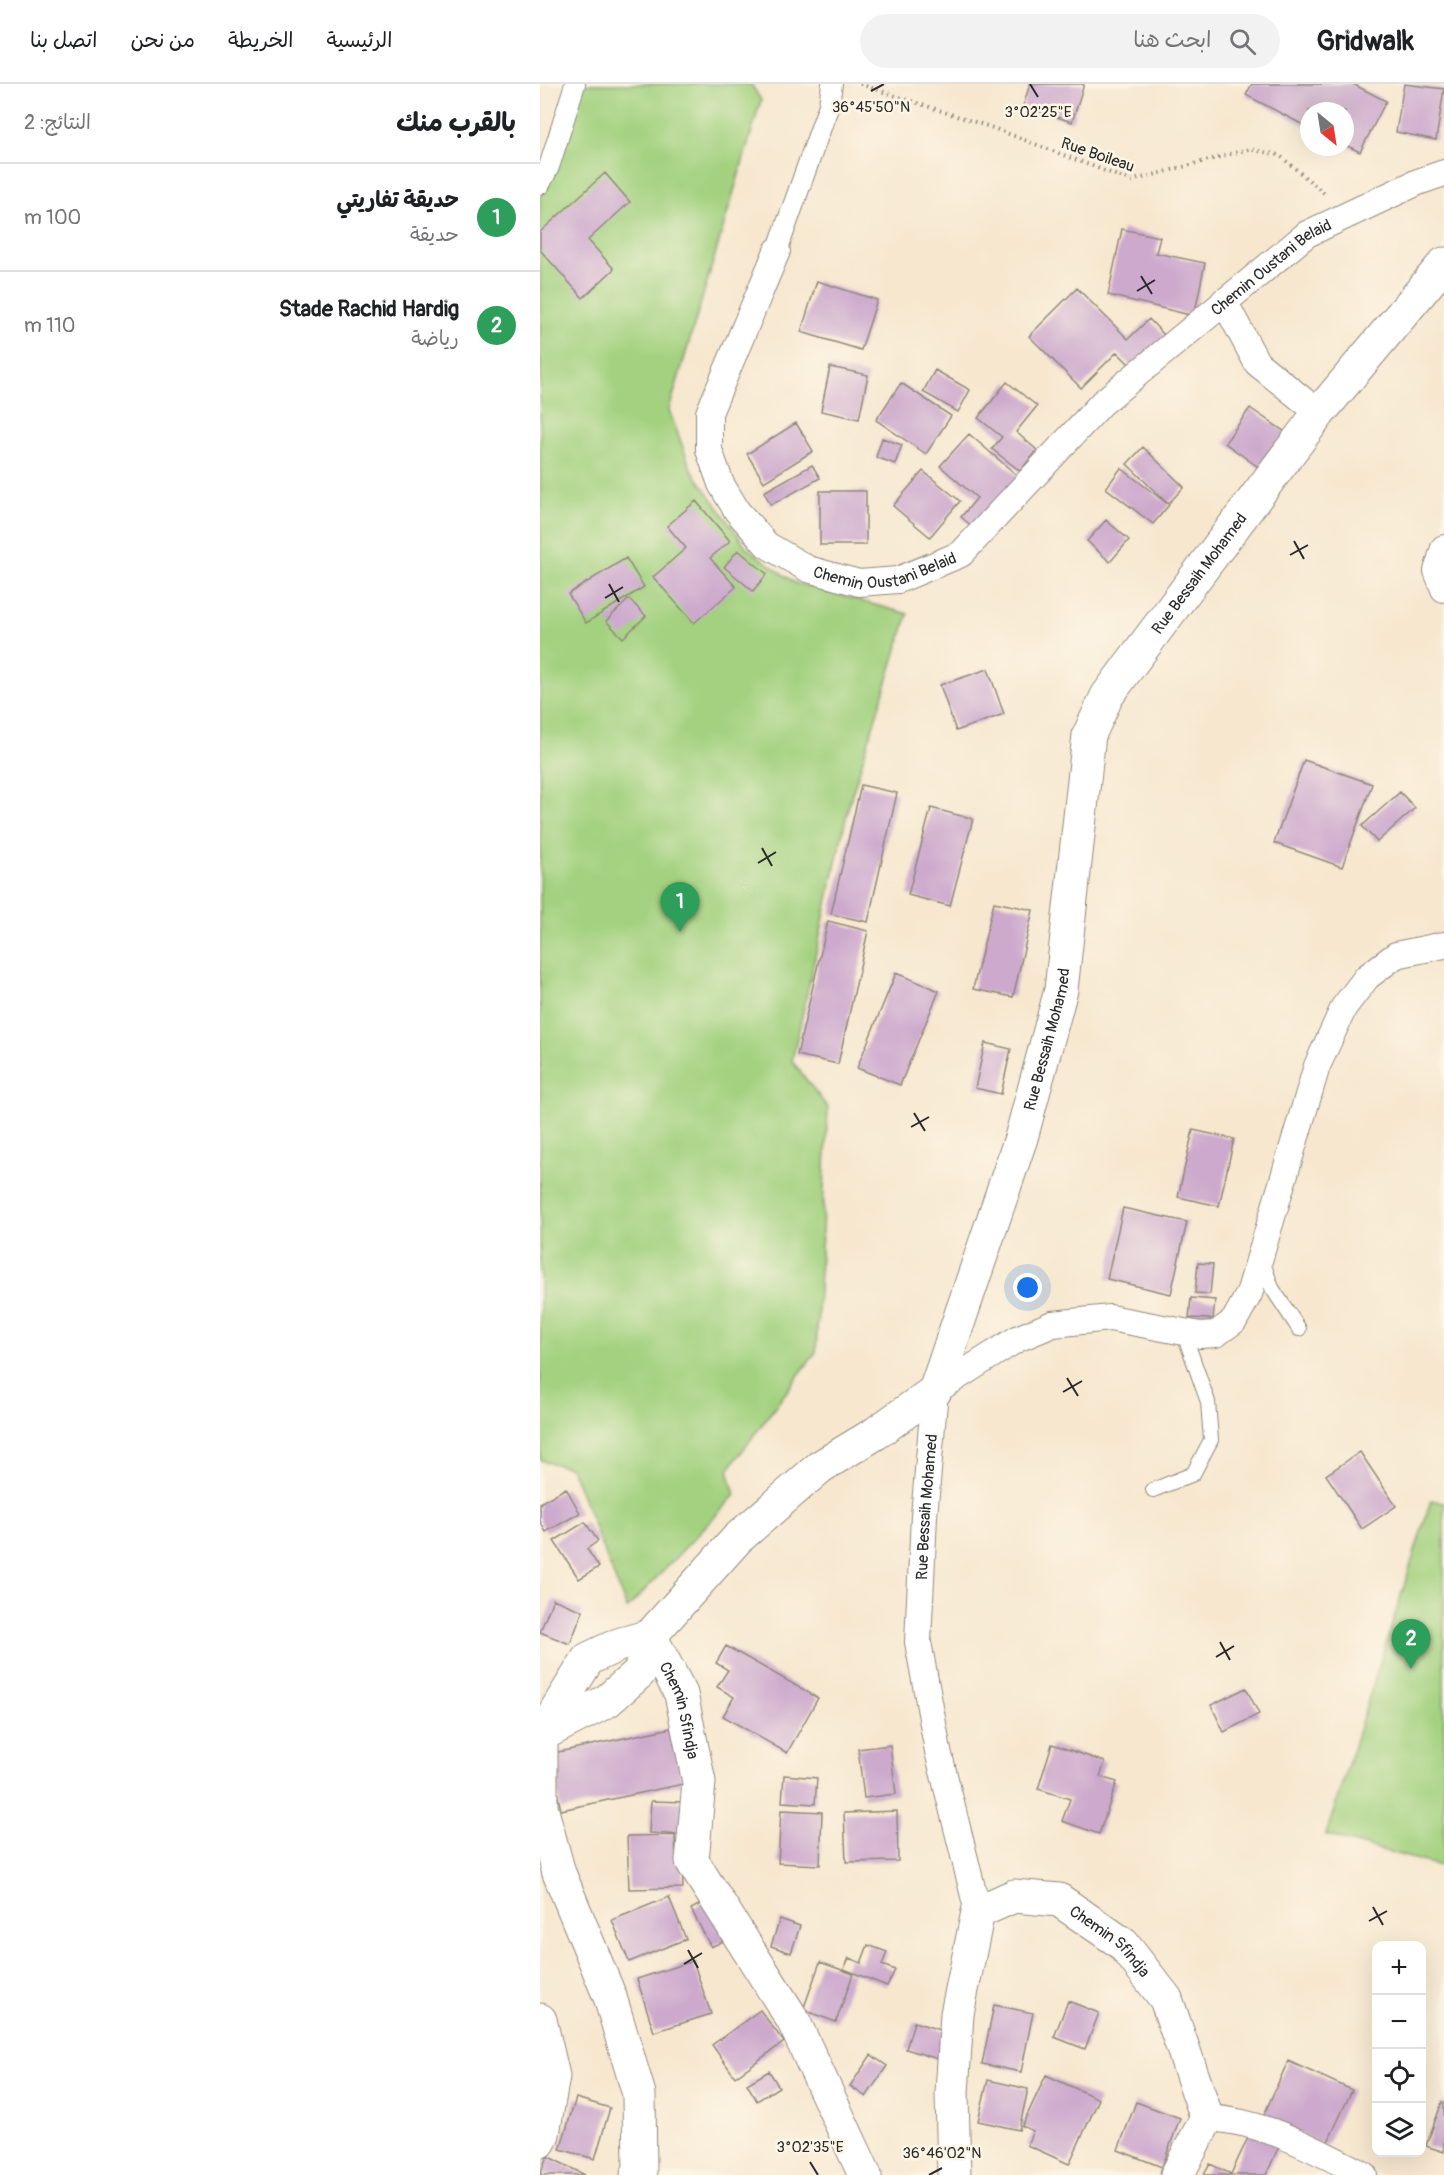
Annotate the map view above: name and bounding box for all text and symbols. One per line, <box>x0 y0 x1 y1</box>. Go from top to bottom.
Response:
search box <box>860 14 1280 68</box>
text: Gridwalk <box>1316 24 1414 59</box>
icon: search <box>1226 25 1259 58</box>
text: ابحث هنا <box>1133 26 1211 54</box>
text: اتصل بنا <box>30 27 97 54</box>
text: من نحن <box>130 27 195 54</box>
text: الخريطة <box>228 27 293 54</box>
text: الرئيسية <box>326 27 392 54</box>
text: 36°45'50"N <box>832 98 910 117</box>
north arrow <box>1300 102 1354 156</box>
text: 3°02'25"E <box>1005 103 1072 122</box>
text: بالقرب منك <box>396 107 516 139</box>
text: النتائج: 2 <box>24 110 91 135</box>
street label: Rue Boileau <box>1058 133 1137 177</box>
text: حديقة تفاريتي <box>336 186 459 214</box>
text: 100 m <box>24 205 81 230</box>
text: 1 <box>493 205 500 230</box>
street label: Chemin Oustani Belaid <box>1207 215 1335 320</box>
text: حديقة <box>410 222 459 247</box>
text: Stade Rachid Hardig <box>279 295 459 323</box>
text: 110 m <box>24 313 75 338</box>
text: 2 <box>491 313 502 338</box>
text: رياضة <box>411 326 459 351</box>
street label: Rue Bessaih Mohamed <box>1148 509 1251 638</box>
street label: Chemin Oustani Belaid <box>811 548 959 595</box>
pin: 1 <box>660 882 700 932</box>
street label: Rue Bessaih Mohamed <box>1020 967 1074 1113</box>
your location <box>1013 1273 1042 1302</box>
street label: Rue Bessaih Mohamed <box>912 1433 942 1580</box>
pin: 2 <box>1392 1620 1430 1669</box>
street label: Chemin Sfindja <box>655 1659 703 1761</box>
street label: Chemin Sfindja <box>1065 1901 1154 1982</box>
map controls <box>1372 1941 1426 2157</box>
button: + <box>1372 1941 1426 1995</box>
button: − <box>1372 1995 1426 2049</box>
button: locate <box>1372 2049 1426 2103</box>
button: layers <box>1372 2103 1426 2157</box>
text: 3°02'35"E <box>777 2138 844 2157</box>
text: 36°46'02"N <box>903 2144 981 2163</box>

